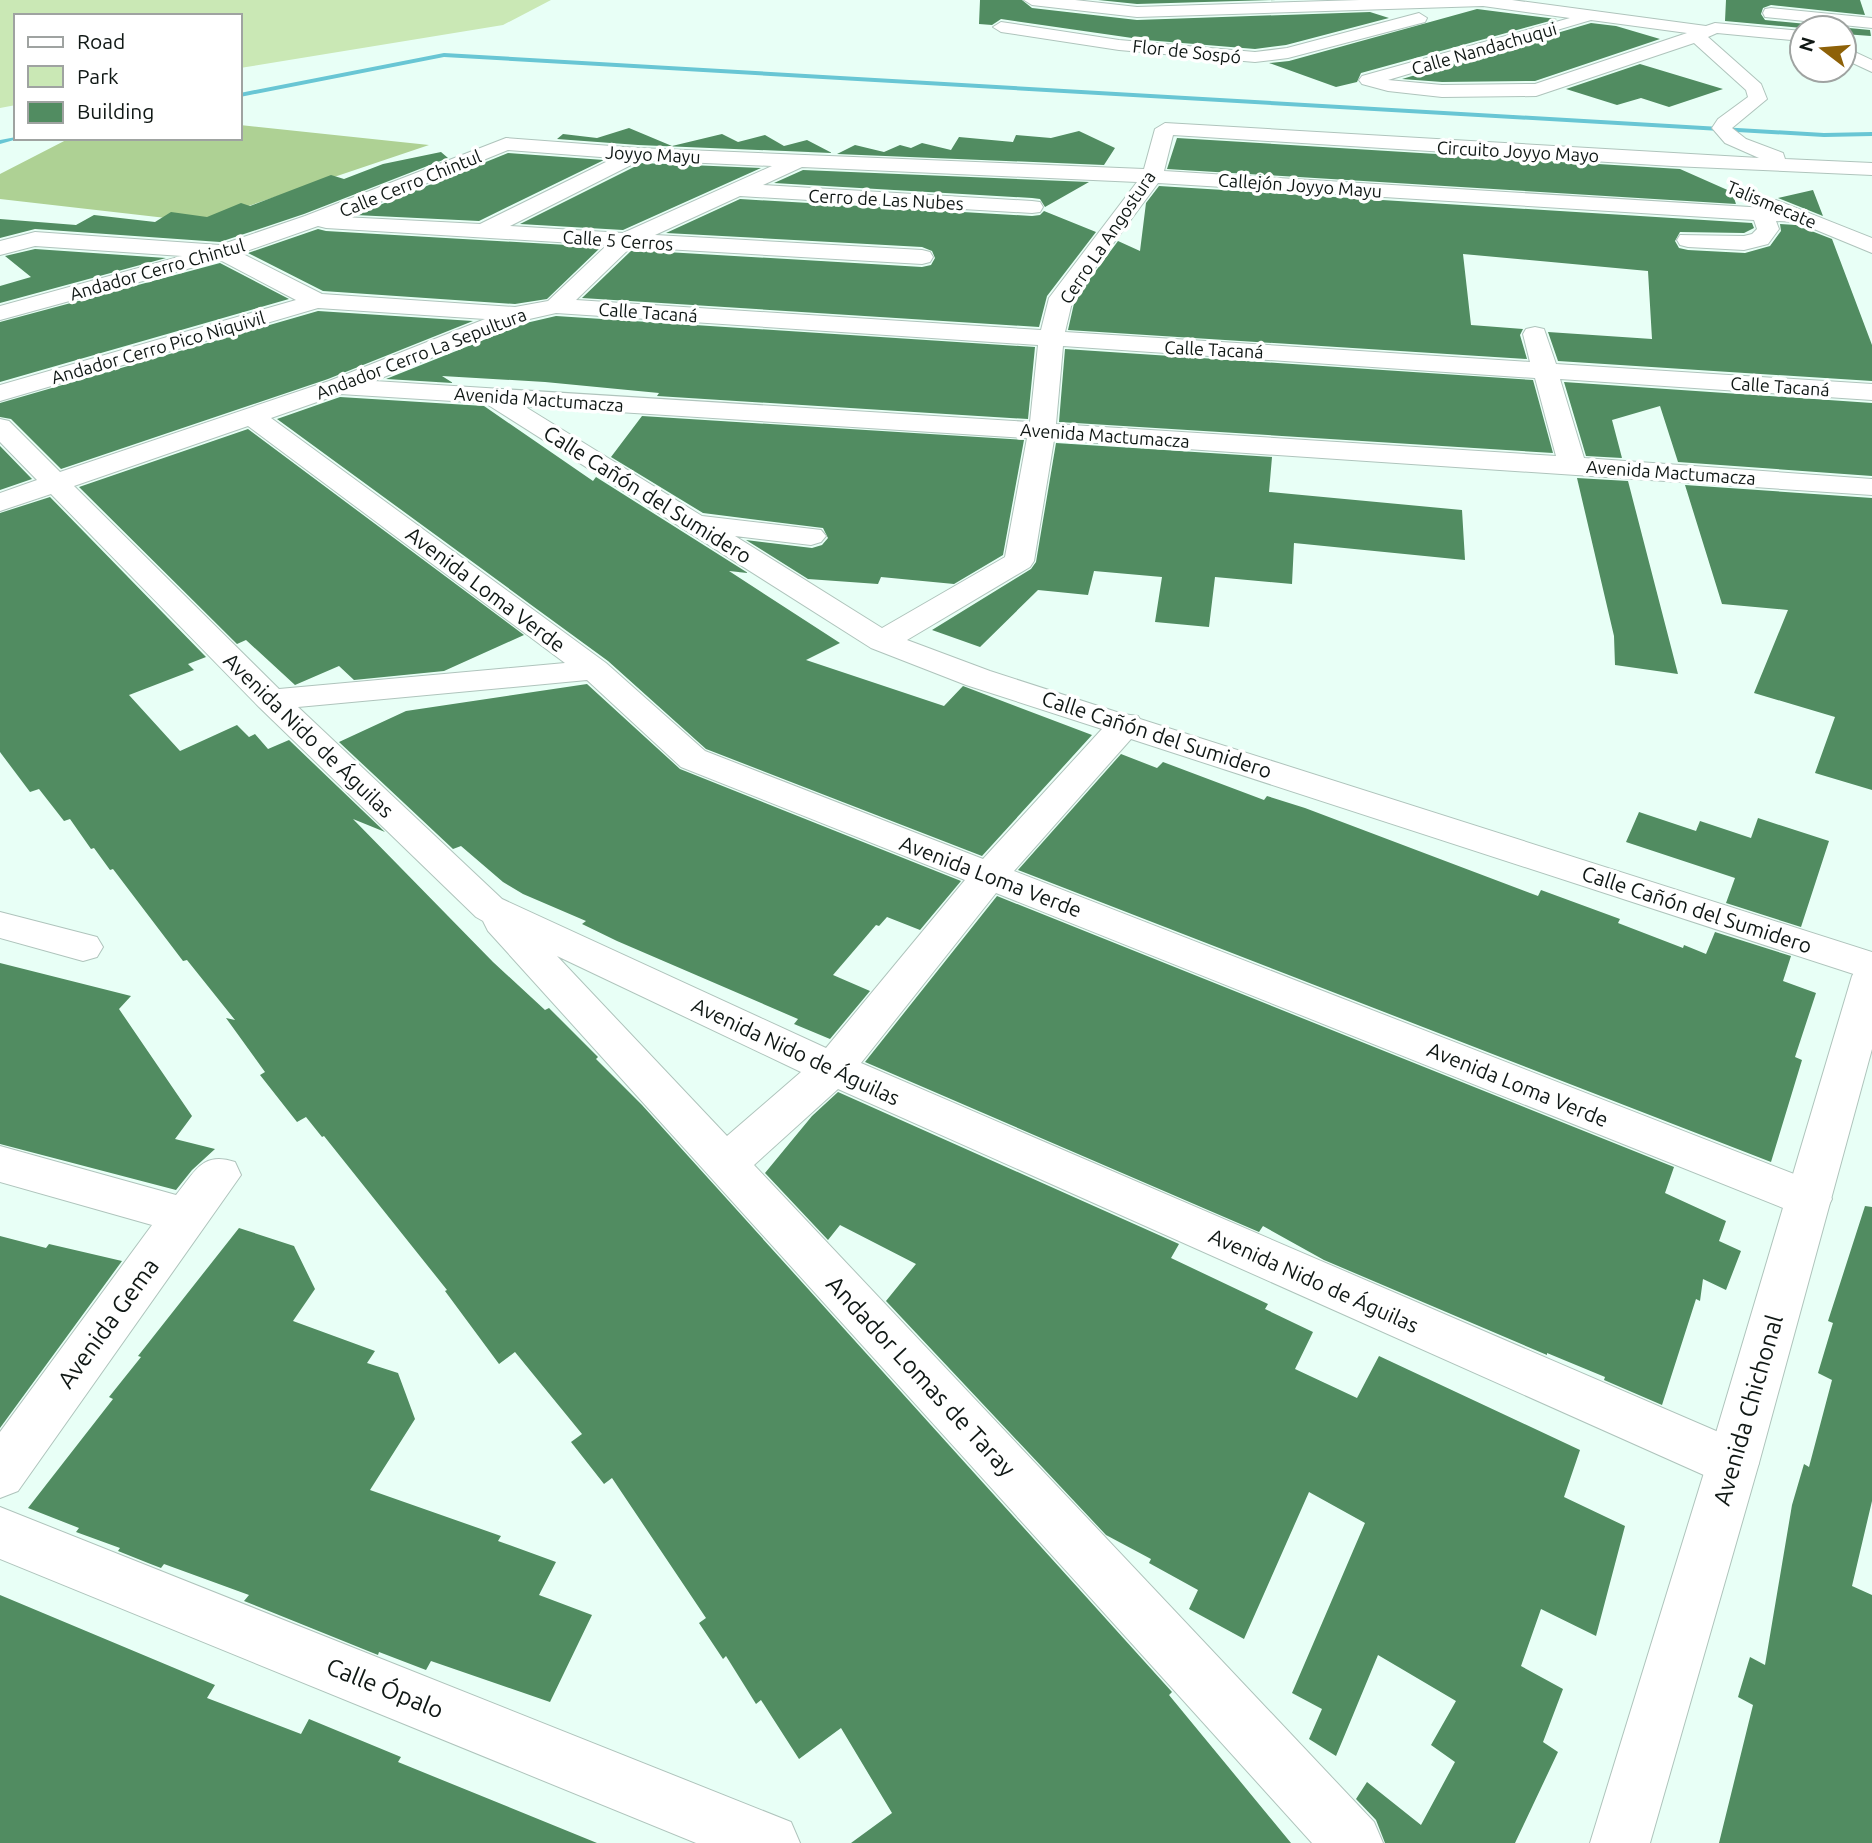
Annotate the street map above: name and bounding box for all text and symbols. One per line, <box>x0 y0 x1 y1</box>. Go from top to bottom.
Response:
legend <box>14 14 242 140</box>
north arrow <box>1788 14 1858 84</box>
street label: Calle Nandachuqui <box>1409 18 1559 78</box>
text: Road <box>77 29 125 53</box>
text: N <box>1794 34 1819 54</box>
street label: Flor de Sospó <box>1132 35 1242 67</box>
text: Park <box>77 64 119 88</box>
text: Building <box>77 99 154 123</box>
street label: Circuito Joyyo Mayo <box>1436 137 1600 165</box>
street label: Joyyo Mayu <box>605 142 701 166</box>
street label: Calle Cerro Chintul <box>336 145 484 221</box>
street label: Cerro La Angostura <box>1055 167 1159 307</box>
street label: Callejón Joyyo Mayu <box>1217 169 1383 201</box>
street label: Talismecate <box>1724 176 1820 232</box>
street label: Cerro de Las Nubes <box>808 185 964 213</box>
street label: Calle 5 Cerros <box>562 226 674 254</box>
street label: Andador Cerro Chintul <box>67 234 247 304</box>
street label: Calle Tacaná <box>598 299 698 325</box>
street label: Andador Cerro La Sepultura <box>313 304 529 402</box>
street label: Andador Cerro Pico Niquivil <box>49 307 267 387</box>
street label: Calle Tacaná <box>1164 336 1264 362</box>
street label: Calle Tacaná <box>1730 373 1830 399</box>
street label: Avenida Mactumacza <box>454 383 624 415</box>
street label: Avenida Mactumacza <box>1020 419 1190 451</box>
street label: Calle Cañón del Sumidero <box>540 420 756 568</box>
street label: Avenida Mactumacza <box>1586 456 1756 488</box>
street label: Avenida Loma Verde <box>402 521 570 657</box>
street label: Avenida Nido de Águilas <box>219 648 399 822</box>
street label: Calle Cañón del Sumidero <box>1039 685 1275 783</box>
street label: Avenida Loma Verde <box>897 830 1085 922</box>
street label: Calle Cañón del Sumidero <box>1579 860 1815 958</box>
street label: Avenida Nido de Águilas <box>688 992 904 1110</box>
street label: Avenida Loma Verde <box>1424 1037 1612 1131</box>
street label: Avenida Nido de Águilas <box>1206 1223 1422 1337</box>
street label: Avenida Gema <box>52 1253 164 1393</box>
street label: Andador Lomas de Taray <box>821 1270 1021 1482</box>
street label: Avenida Chichonal <box>1708 1312 1788 1508</box>
street label: Calle Ópalo <box>323 1651 448 1724</box>

